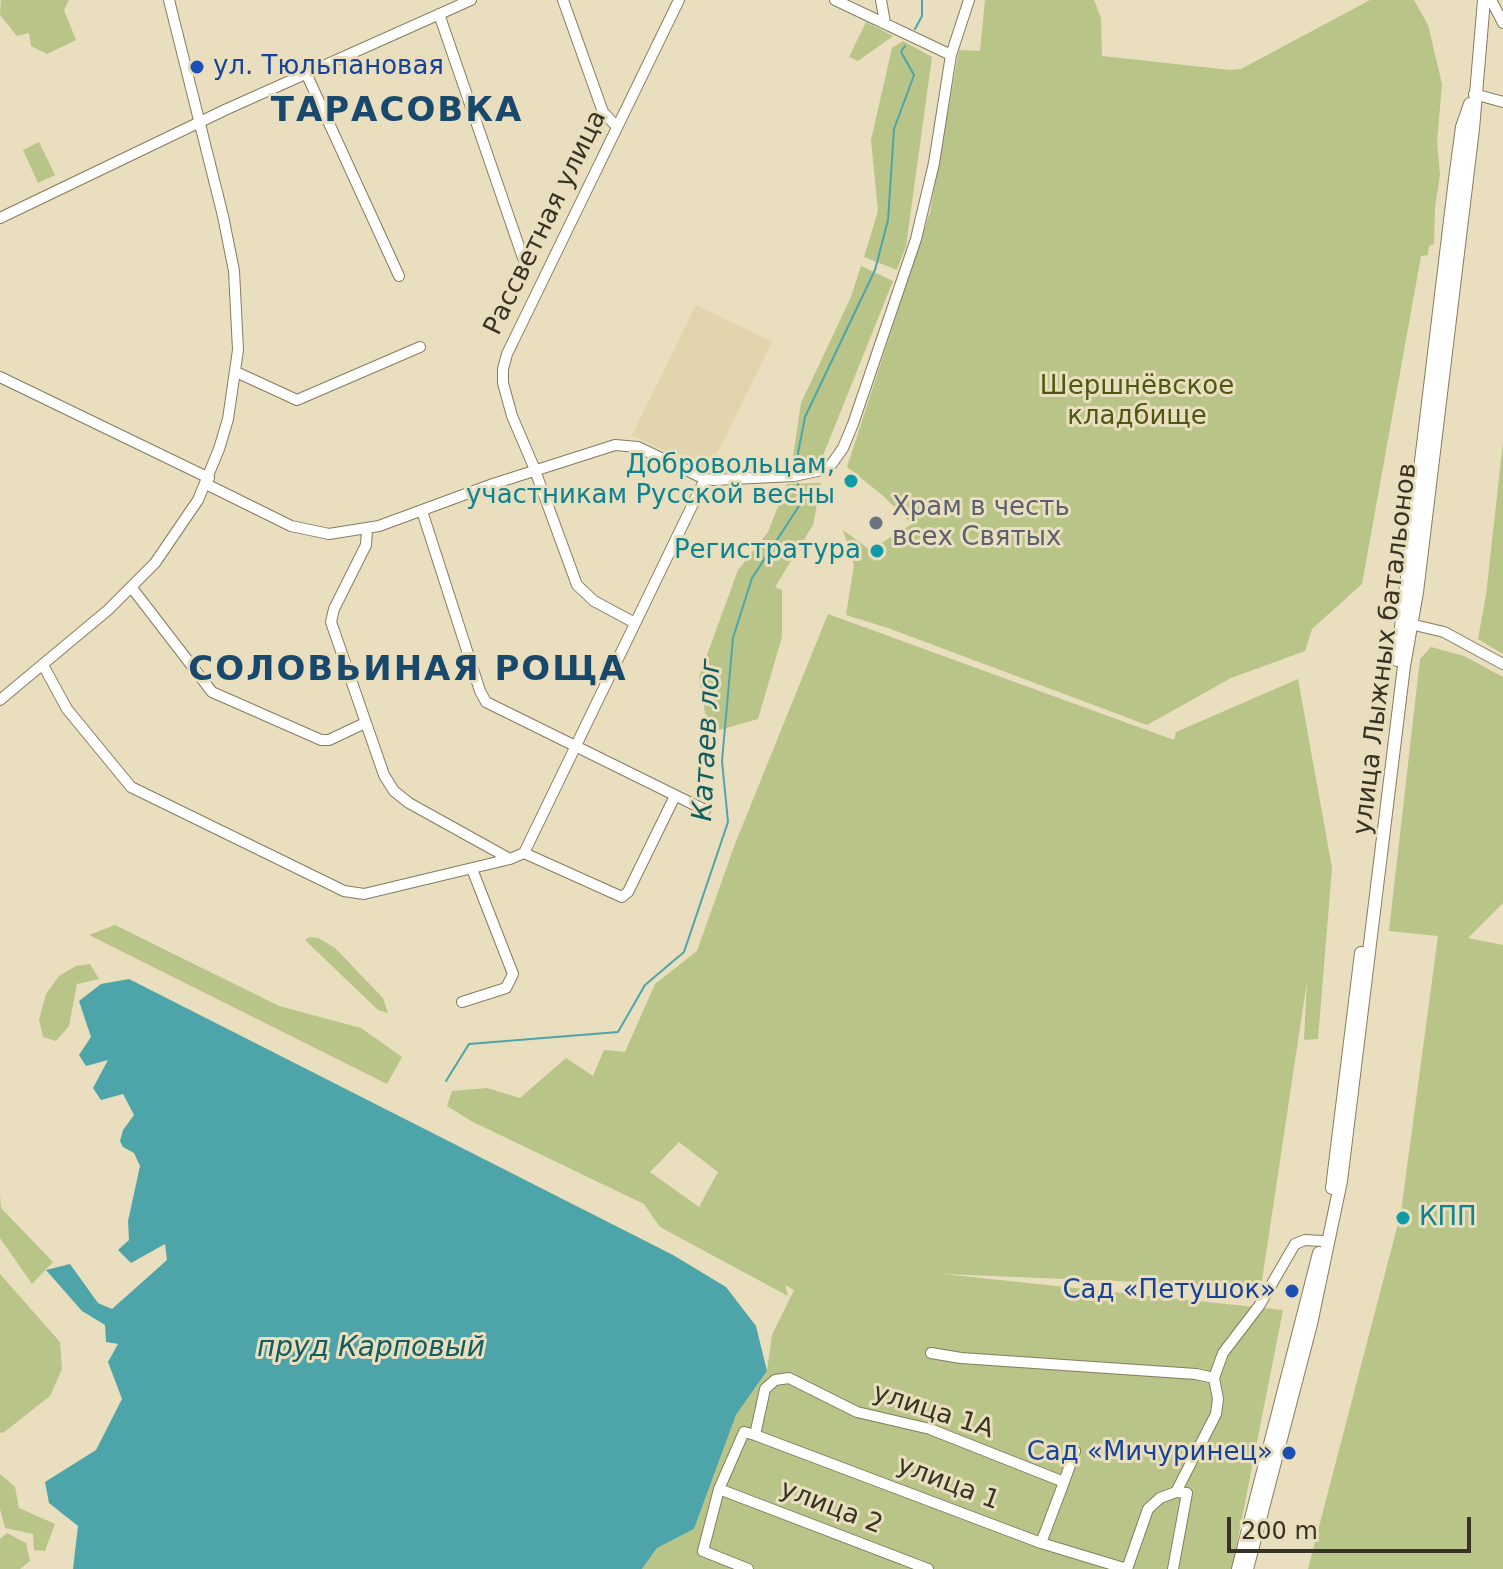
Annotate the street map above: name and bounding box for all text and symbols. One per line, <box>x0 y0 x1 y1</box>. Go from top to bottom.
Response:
place label: ул. Тюльпановая <box>213 51 444 83</box>
marker: ул. Тюльпановая <box>188 58 206 76</box>
district label: ТАРАСОВКА <box>271 92 523 132</box>
street label: Рассветная улица <box>478 106 614 340</box>
park label: Шершнёвское кладбище <box>1040 371 1234 432</box>
place label: Добровольцам, участникам Русской весны <box>466 450 835 512</box>
street label: улица Лыжных батальонов <box>1348 461 1424 837</box>
marker: Добровольцам, участникам Русской весны <box>842 472 860 490</box>
place label: Храм в честь всех Святых <box>892 492 1070 554</box>
marker: Храм в честь всех Святых <box>867 514 885 532</box>
place label: Регистратура <box>674 535 861 567</box>
marker: Регистратура <box>868 542 886 560</box>
district label: СОЛОВЬИНАЯ РОЩА <box>188 651 628 691</box>
water label: Катаев лог <box>687 658 729 822</box>
place label: КПП <box>1419 1202 1477 1234</box>
marker: КПП <box>1394 1209 1412 1227</box>
place label: Сад «Петушок» <box>1062 1275 1276 1307</box>
marker: Сад «Петушок» <box>1283 1282 1301 1300</box>
water label: пруд Карповый <box>257 1332 485 1366</box>
street label: улица 1А <box>869 1378 997 1446</box>
place label: Сад «Мичуринец» <box>1027 1437 1273 1469</box>
marker: Сад «Мичуринец» <box>1280 1444 1298 1462</box>
street label: улица 1 <box>892 1450 1004 1518</box>
street label: улица 2 <box>775 1474 887 1542</box>
scale bar <box>1231 1501 1475 1551</box>
text: 200 m <box>1241 1517 1318 1545</box>

